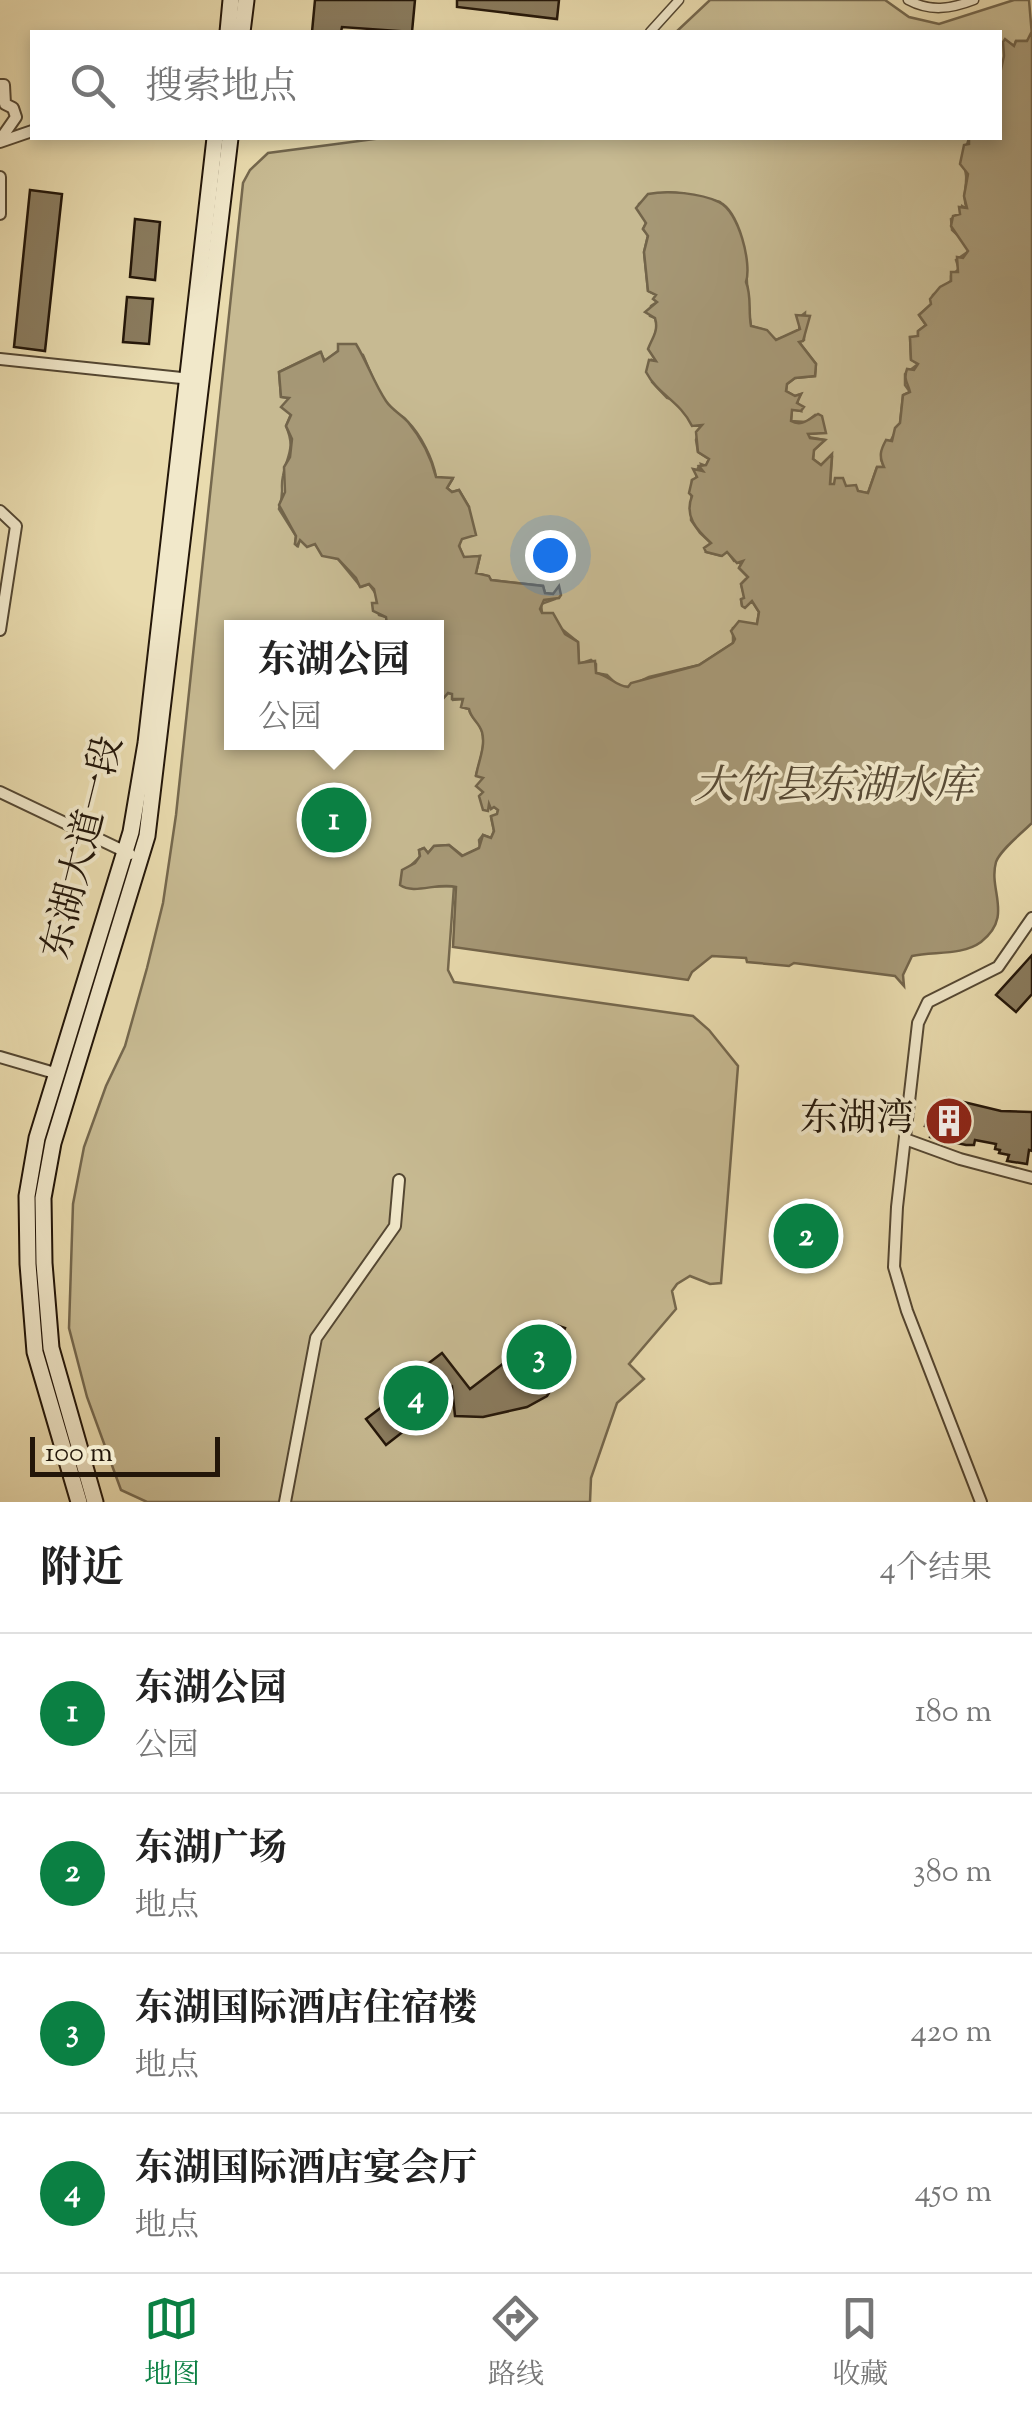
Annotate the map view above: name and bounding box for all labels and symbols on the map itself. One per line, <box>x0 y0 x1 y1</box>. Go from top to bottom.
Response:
your location <box>525 530 576 581</box>
street label: 东湖大道一段 <box>31 731 139 965</box>
water label: 大竹县东湖水库 <box>694 760 980 817</box>
pin: 1 <box>302 782 366 858</box>
place label: 东湖湾 <box>800 1094 914 1148</box>
building icon: 东湖湾 <box>923 1095 975 1147</box>
pin: 2 <box>774 1198 838 1274</box>
pin: 3 <box>506 1320 572 1394</box>
pin: 4 <box>384 1360 448 1436</box>
scale bar <box>30 1432 220 1476</box>

